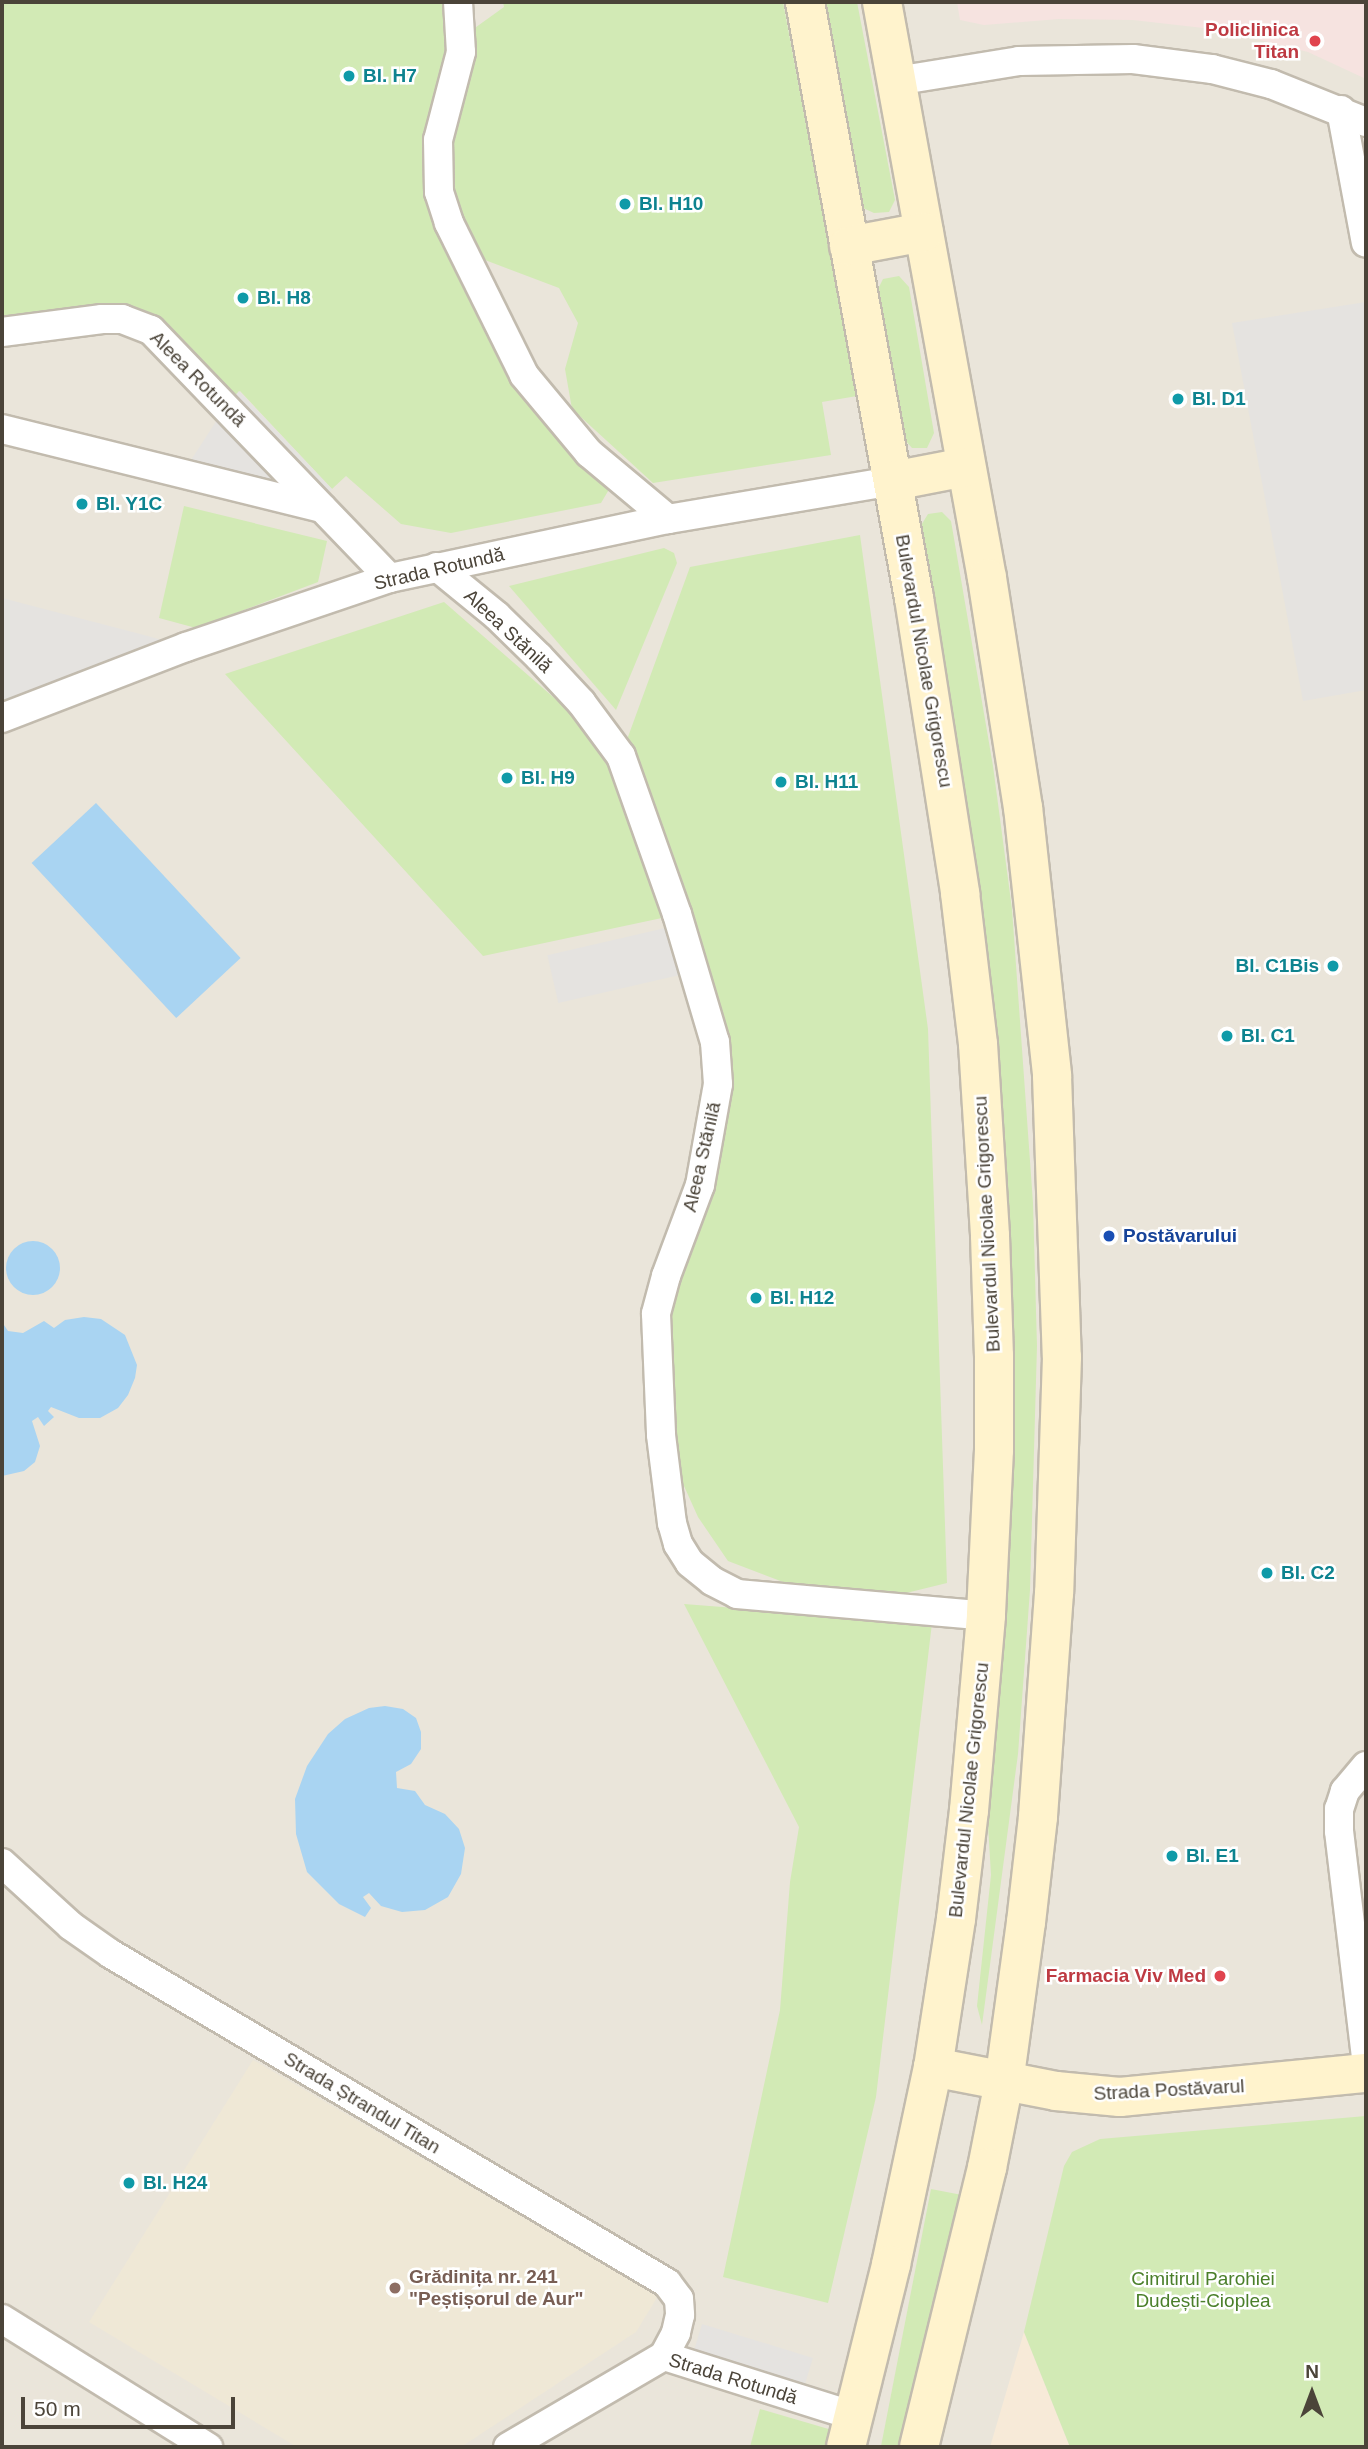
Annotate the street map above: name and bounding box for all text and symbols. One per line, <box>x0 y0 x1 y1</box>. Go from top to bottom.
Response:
place label: Policlinica Titan <box>1205 19 1299 63</box>
marker: Policlinica Titan <box>1305 31 1325 51</box>
place label: Bl. H7 <box>363 65 417 87</box>
marker: Bl. H7 <box>341 68 357 84</box>
place label: Bl. H10 <box>639 193 703 215</box>
marker: Bl. H10 <box>617 196 633 212</box>
place label: Bl. H8 <box>257 287 311 309</box>
marker: Bl. H8 <box>235 290 251 306</box>
street label: Aleea Rotundă <box>145 326 251 432</box>
place label: Bl. D1 <box>1192 388 1246 410</box>
marker: Bl. D1 <box>1170 391 1186 407</box>
place label: Bl. Y1C <box>96 493 163 515</box>
marker: Bl. Y1C <box>74 496 90 512</box>
street label: Bulevardul Nicolae Grigorescu <box>890 533 958 789</box>
street label: Strada Rotundă <box>372 543 506 595</box>
street label: Aleea Stănilă <box>459 584 557 678</box>
place label: Bl. H9 <box>521 767 575 789</box>
marker: Bl. H9 <box>499 770 515 786</box>
place label: Bl. H11 <box>795 771 858 793</box>
marker: Bl. H11 <box>773 774 789 790</box>
place label: Bl. C1Bis <box>1236 955 1319 977</box>
marker: Bl. C1Bis <box>1325 958 1341 974</box>
place label: Bl. C1 <box>1241 1025 1295 1047</box>
marker: Bl. C1 <box>1219 1028 1235 1044</box>
street label: Bulevardul Nicolae Grigorescu <box>969 1095 1005 1353</box>
street label: Aleea Stănilă <box>678 1100 726 1214</box>
place label: Postăvarului <box>1123 1225 1237 1247</box>
marker: Postăvarului <box>1101 1228 1117 1244</box>
place label: Bl. H12 <box>770 1287 834 1309</box>
marker: Bl. H12 <box>748 1290 764 1306</box>
place label: Bl. C2 <box>1281 1562 1335 1584</box>
marker: Bl. C2 <box>1259 1565 1275 1581</box>
street label: Bulevardul Nicolae Grigorescu <box>944 1661 994 1919</box>
place label: Bl. E1 <box>1186 1845 1239 1867</box>
marker: Bl. E1 <box>1164 1848 1180 1864</box>
place label: Farmacia Viv Med <box>1046 1965 1206 1987</box>
marker: Farmacia Viv Med <box>1212 1968 1228 1984</box>
street label: Strada Ștrandul Titan <box>279 2047 445 2159</box>
street label: Strada Postăvarul <box>1093 2075 1245 2105</box>
place label: Bl. H24 <box>143 2172 207 2194</box>
marker: Bl. H24 <box>121 2175 137 2191</box>
place label: Grădinița nr. 241 "Peștișorul de Aur" <box>409 2266 584 2310</box>
park label: Cimitirul Parohiei Dudești-Cioplea <box>1131 2268 1275 2312</box>
marker: Grădinița nr. 241 "Peștișorul de Aur" <box>387 2280 403 2296</box>
street label: Strada Rotundă <box>666 2349 800 2409</box>
north arrow <box>1277 2358 1347 2428</box>
text: N <box>1305 2361 1319 2382</box>
scale bar <box>24 2382 238 2426</box>
text: 50 m <box>34 2397 81 2420</box>

